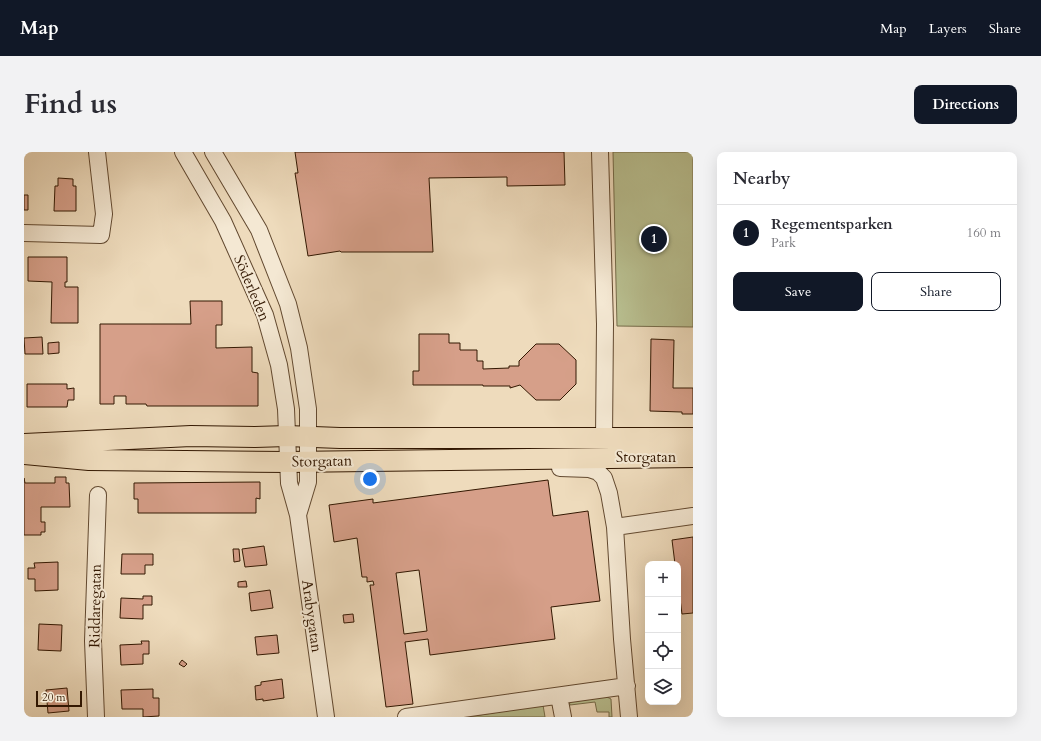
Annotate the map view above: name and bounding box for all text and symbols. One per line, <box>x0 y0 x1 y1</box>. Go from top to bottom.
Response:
text: Map <box>20 15 59 41</box>
text: Map <box>880 19 907 38</box>
text: Layers <box>929 19 967 38</box>
text: Share <box>989 19 1021 38</box>
text: Find us <box>24 85 117 123</box>
button: Directions <box>914 85 1017 124</box>
text: Nearby <box>733 167 790 190</box>
text: Regementsparken <box>771 214 893 234</box>
pin: 1 <box>641 224 667 254</box>
text: 1 <box>743 224 749 242</box>
text: 160 m <box>967 224 1001 242</box>
text: Park <box>771 234 796 252</box>
street label: Söderleden <box>229 252 275 324</box>
button: Save <box>733 272 863 311</box>
button: Share <box>871 272 1001 311</box>
street label: Storgatan <box>616 447 677 467</box>
street label: Storgatan <box>292 450 353 472</box>
your location <box>360 469 380 489</box>
map controls <box>645 561 681 705</box>
button: + <box>645 561 681 597</box>
street label: Riddaregatan <box>84 563 106 648</box>
street label: Arabygatan <box>297 578 327 654</box>
button: − <box>645 597 681 633</box>
button: locate <box>645 633 681 669</box>
button: layers <box>645 669 681 705</box>
scale bar <box>36 689 82 708</box>
text: 20 m <box>42 690 66 705</box>

